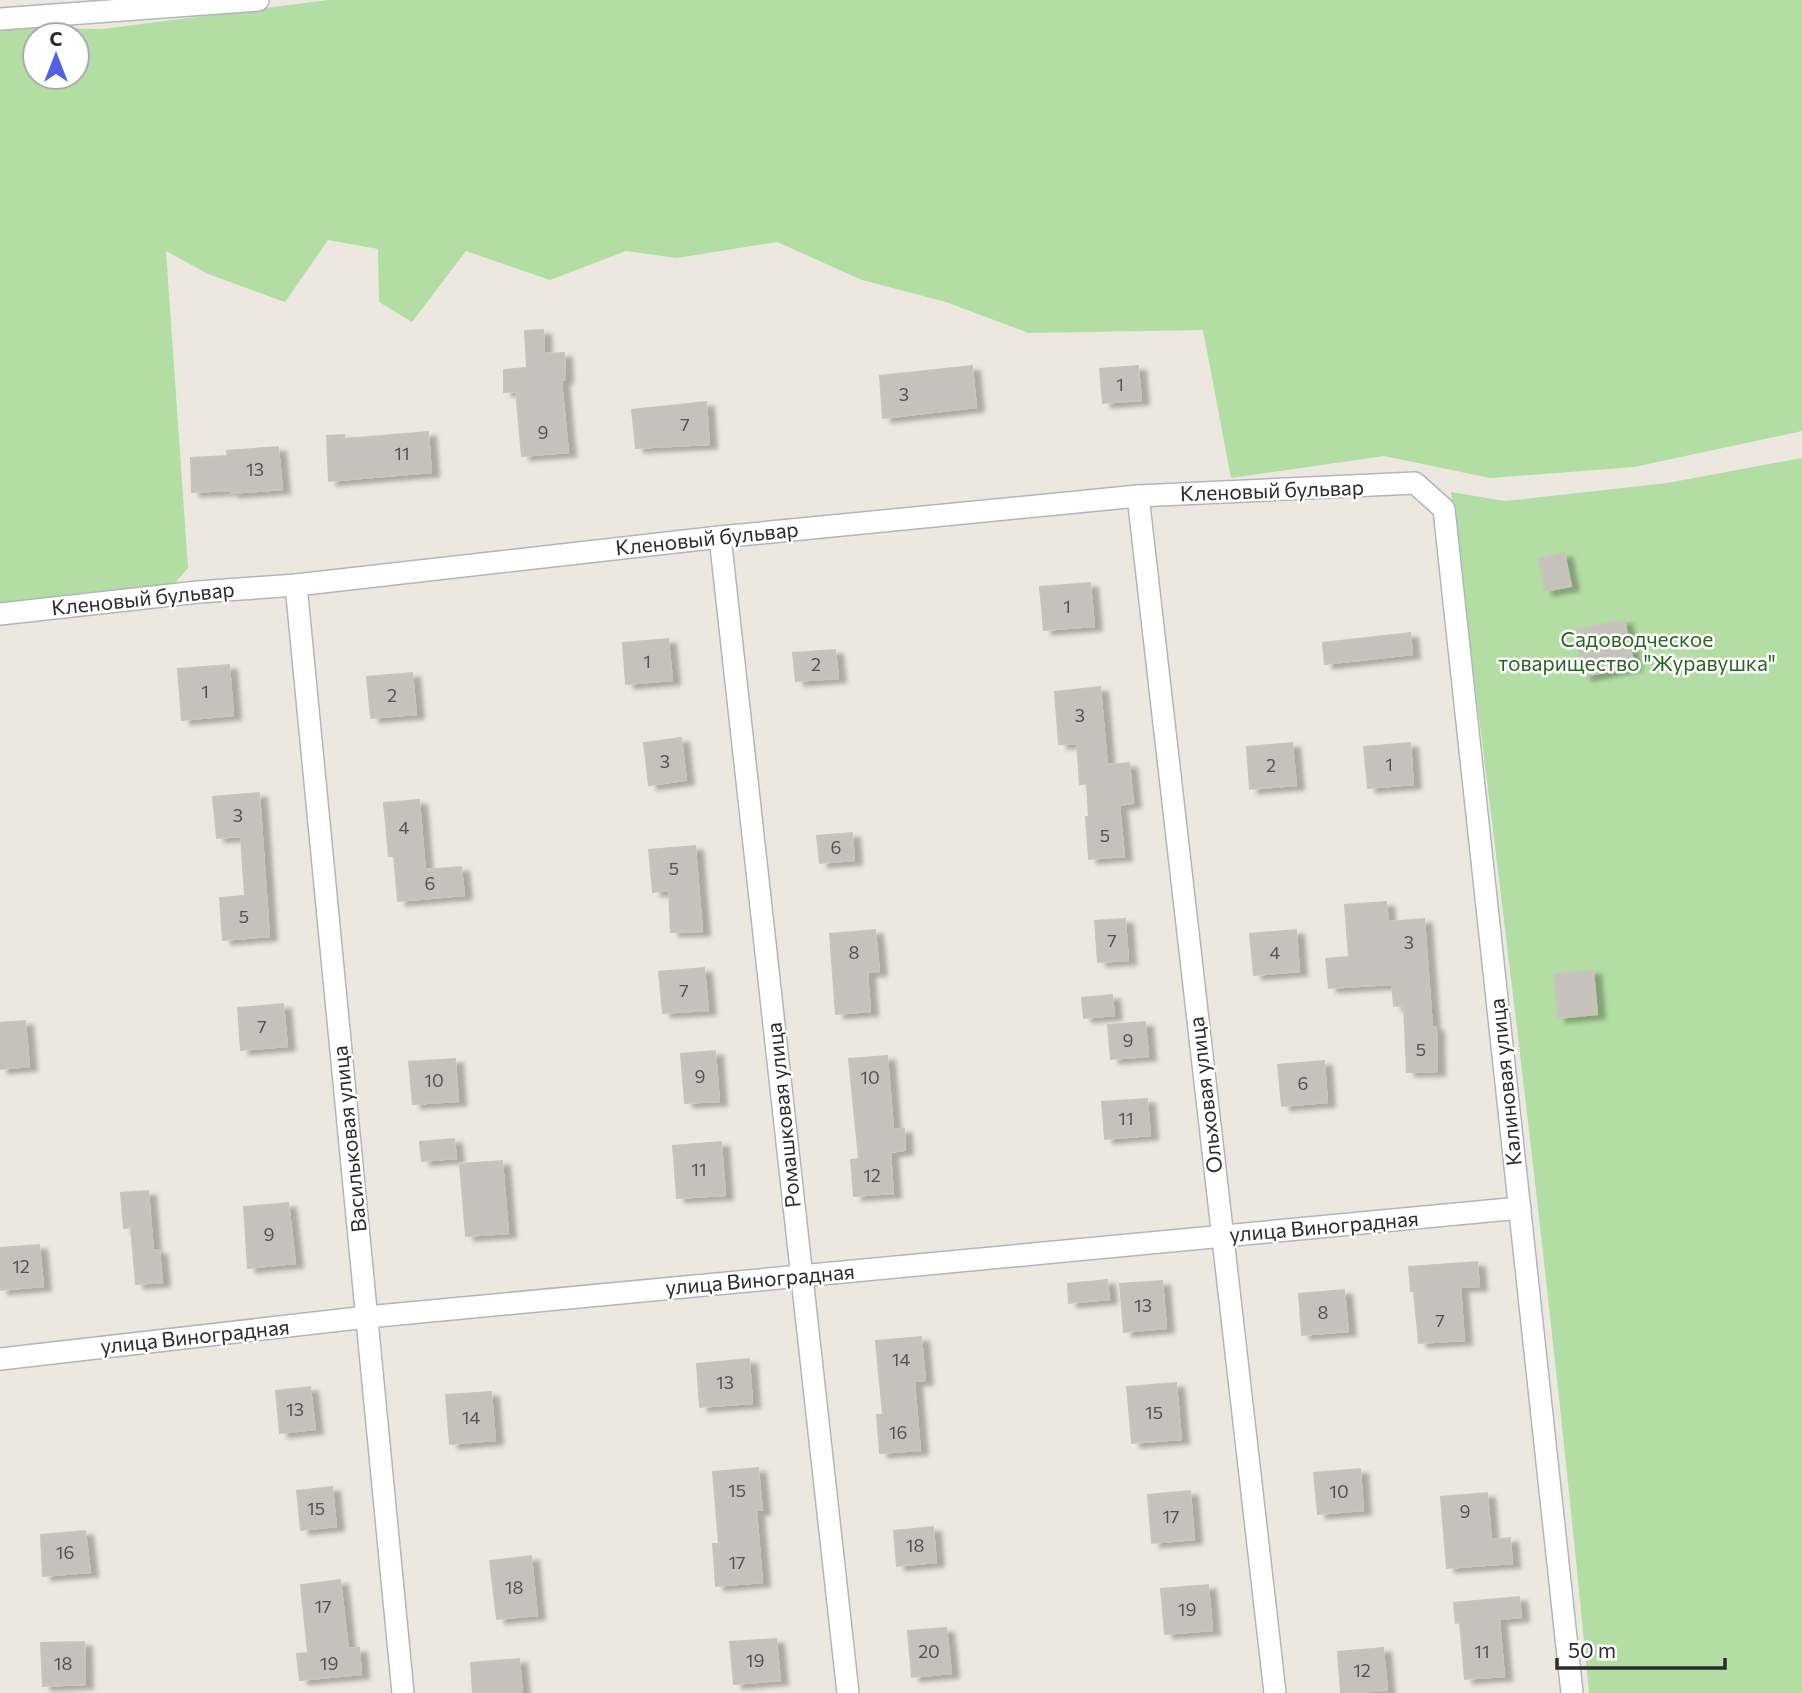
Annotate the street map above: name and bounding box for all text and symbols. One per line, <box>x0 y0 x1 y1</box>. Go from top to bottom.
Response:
north arrow <box>21 21 91 91</box>
text: С <box>50 27 63 50</box>
house number: 1 <box>1116 373 1124 395</box>
house number: 3 <box>899 383 909 405</box>
house number: 7 <box>680 413 690 435</box>
house number: 9 <box>538 421 548 443</box>
house number: 11 <box>394 442 410 464</box>
house number: 13 <box>246 458 264 480</box>
street label: Кленовый бульвар <box>1180 474 1364 505</box>
street label: Кленовый бульвар <box>614 515 800 560</box>
street label: Кленовый бульвар <box>50 575 236 620</box>
house number: 1 <box>1063 595 1071 617</box>
park label: Садоводческое товарищество "Журавушка" <box>1498 626 1776 675</box>
house number: 1 <box>643 650 651 672</box>
house number: 2 <box>811 653 821 675</box>
house number: 1 <box>201 680 209 702</box>
house number: 2 <box>387 684 397 706</box>
house number: 3 <box>1075 704 1085 726</box>
house number: 3 <box>660 750 670 772</box>
house number: 1 <box>1385 753 1393 775</box>
house number: 2 <box>1266 754 1276 776</box>
house number: 3 <box>233 804 243 826</box>
house number: 4 <box>399 816 410 838</box>
house number: 5 <box>1100 824 1110 846</box>
house number: 6 <box>831 836 841 858</box>
house number: 5 <box>669 857 679 879</box>
house number: 6 <box>425 872 435 894</box>
house number: 5 <box>239 905 249 927</box>
house number: 7 <box>1107 929 1117 951</box>
house number: 3 <box>1404 931 1414 953</box>
house number: 8 <box>849 941 860 963</box>
house number: 4 <box>1270 941 1281 963</box>
house number: 7 <box>679 979 689 1001</box>
street label: Калиновая улица <box>1483 997 1526 1167</box>
house number: 7 <box>257 1015 267 1037</box>
street label: Ольховая улица <box>1183 1016 1227 1175</box>
street label: Ромашковая улица <box>760 1021 805 1209</box>
house number: 9 <box>1123 1029 1133 1051</box>
house number: 5 <box>1416 1038 1426 1060</box>
street label: Васильковая улица <box>326 1045 371 1234</box>
house number: 9 <box>695 1065 705 1087</box>
house number: 10 <box>860 1066 880 1088</box>
house number: 10 <box>424 1069 444 1091</box>
house number: 6 <box>1298 1072 1308 1094</box>
house number: 11 <box>1118 1107 1134 1129</box>
house number: 11 <box>691 1158 707 1180</box>
house number: 12 <box>863 1164 881 1186</box>
street label: улица Виноградная <box>1228 1205 1420 1246</box>
house number: 9 <box>264 1223 274 1245</box>
house number: 12 <box>12 1255 30 1277</box>
street label: улица Виноградная <box>664 1258 856 1299</box>
house number: 13 <box>1134 1294 1152 1316</box>
house number: 8 <box>1318 1301 1329 1323</box>
house number: 7 <box>1435 1309 1445 1331</box>
street label: улица Виноградная <box>99 1313 291 1358</box>
house number: 14 <box>892 1348 910 1370</box>
house number: 13 <box>716 1371 734 1393</box>
house number: 13 <box>286 1398 304 1420</box>
house number: 15 <box>1145 1401 1163 1423</box>
house number: 14 <box>462 1406 480 1428</box>
house number: 16 <box>889 1421 907 1443</box>
house number: 15 <box>728 1479 746 1501</box>
house number: 10 <box>1329 1480 1349 1502</box>
house number: 15 <box>307 1497 325 1519</box>
house number: 9 <box>1460 1500 1470 1522</box>
house number: 17 <box>1162 1505 1180 1527</box>
house number: 18 <box>906 1534 924 1556</box>
house number: 16 <box>56 1541 74 1563</box>
house number: 17 <box>728 1551 746 1573</box>
house number: 18 <box>505 1576 523 1598</box>
house number: 17 <box>314 1595 332 1617</box>
house number: 19 <box>1178 1598 1196 1620</box>
scale bar <box>1557 1626 1725 1670</box>
text: 50 m <box>1568 1637 1616 1662</box>
house number: 20 <box>918 1640 940 1662</box>
house number: 11 <box>1474 1640 1490 1662</box>
house number: 19 <box>746 1649 764 1671</box>
house number: 18 <box>54 1652 72 1674</box>
house number: 19 <box>320 1652 338 1674</box>
house number: 12 <box>1353 1659 1371 1681</box>

